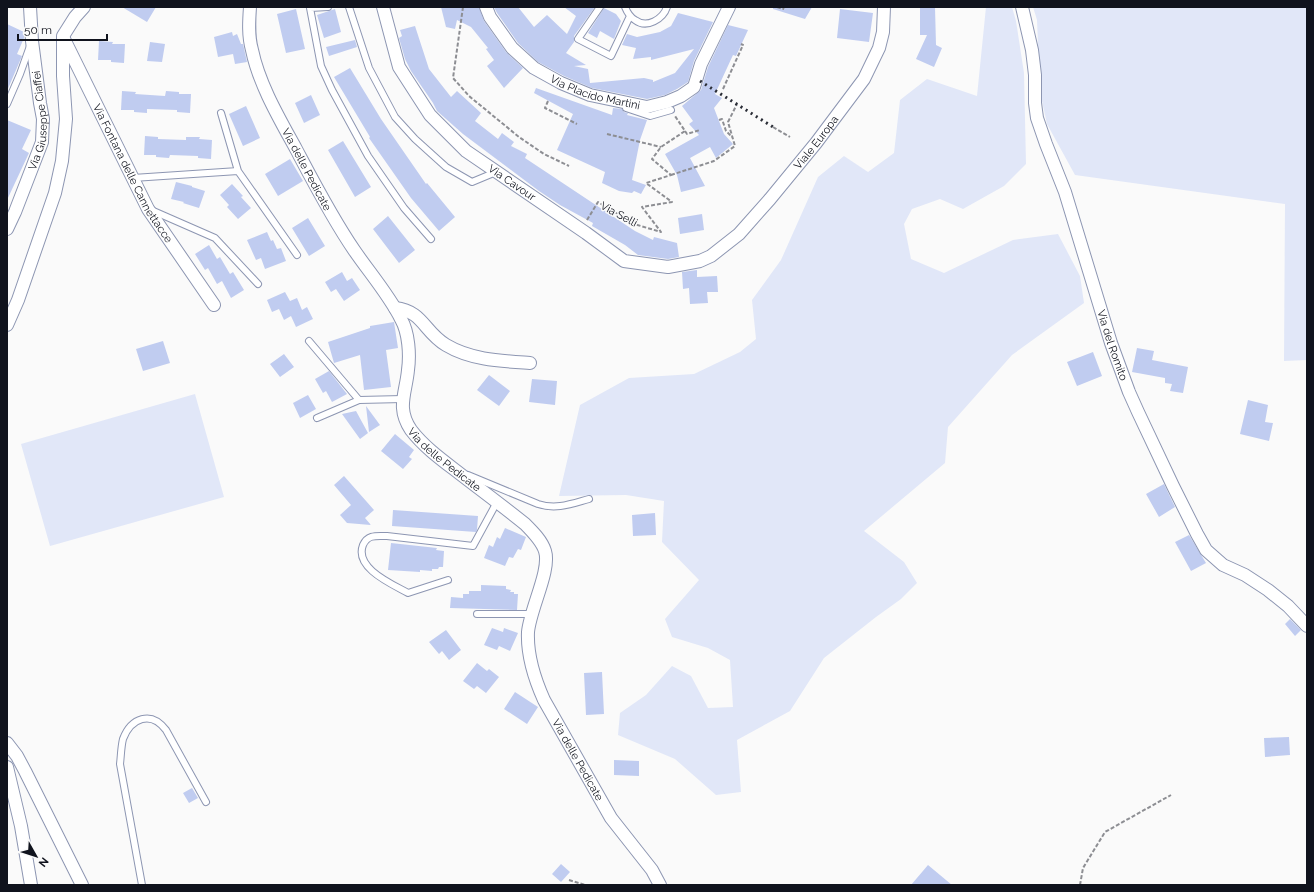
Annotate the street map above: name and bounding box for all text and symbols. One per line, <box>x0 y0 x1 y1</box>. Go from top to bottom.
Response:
scale bar <box>18 16 107 42</box>
text: 50 m <box>24 23 52 37</box>
street label: Via Giuseppe Ciaffei <box>26 70 50 172</box>
street label: Via Placido Martini <box>548 72 641 112</box>
street label: Via Fontana delle Cannettacce <box>90 102 176 246</box>
street label: Viale Europa <box>791 113 841 172</box>
street label: Via delle Pedicate <box>279 126 334 214</box>
street label: Via Cavour <box>486 162 538 204</box>
street label: Via Selli <box>598 199 640 230</box>
street label: Via del Romito <box>1094 308 1130 383</box>
street label: Via delle Pedicate <box>405 425 484 495</box>
street label: Via delle Pedicate <box>549 717 606 804</box>
north arrow <box>16 836 56 876</box>
text: N <box>36 855 51 869</box>

